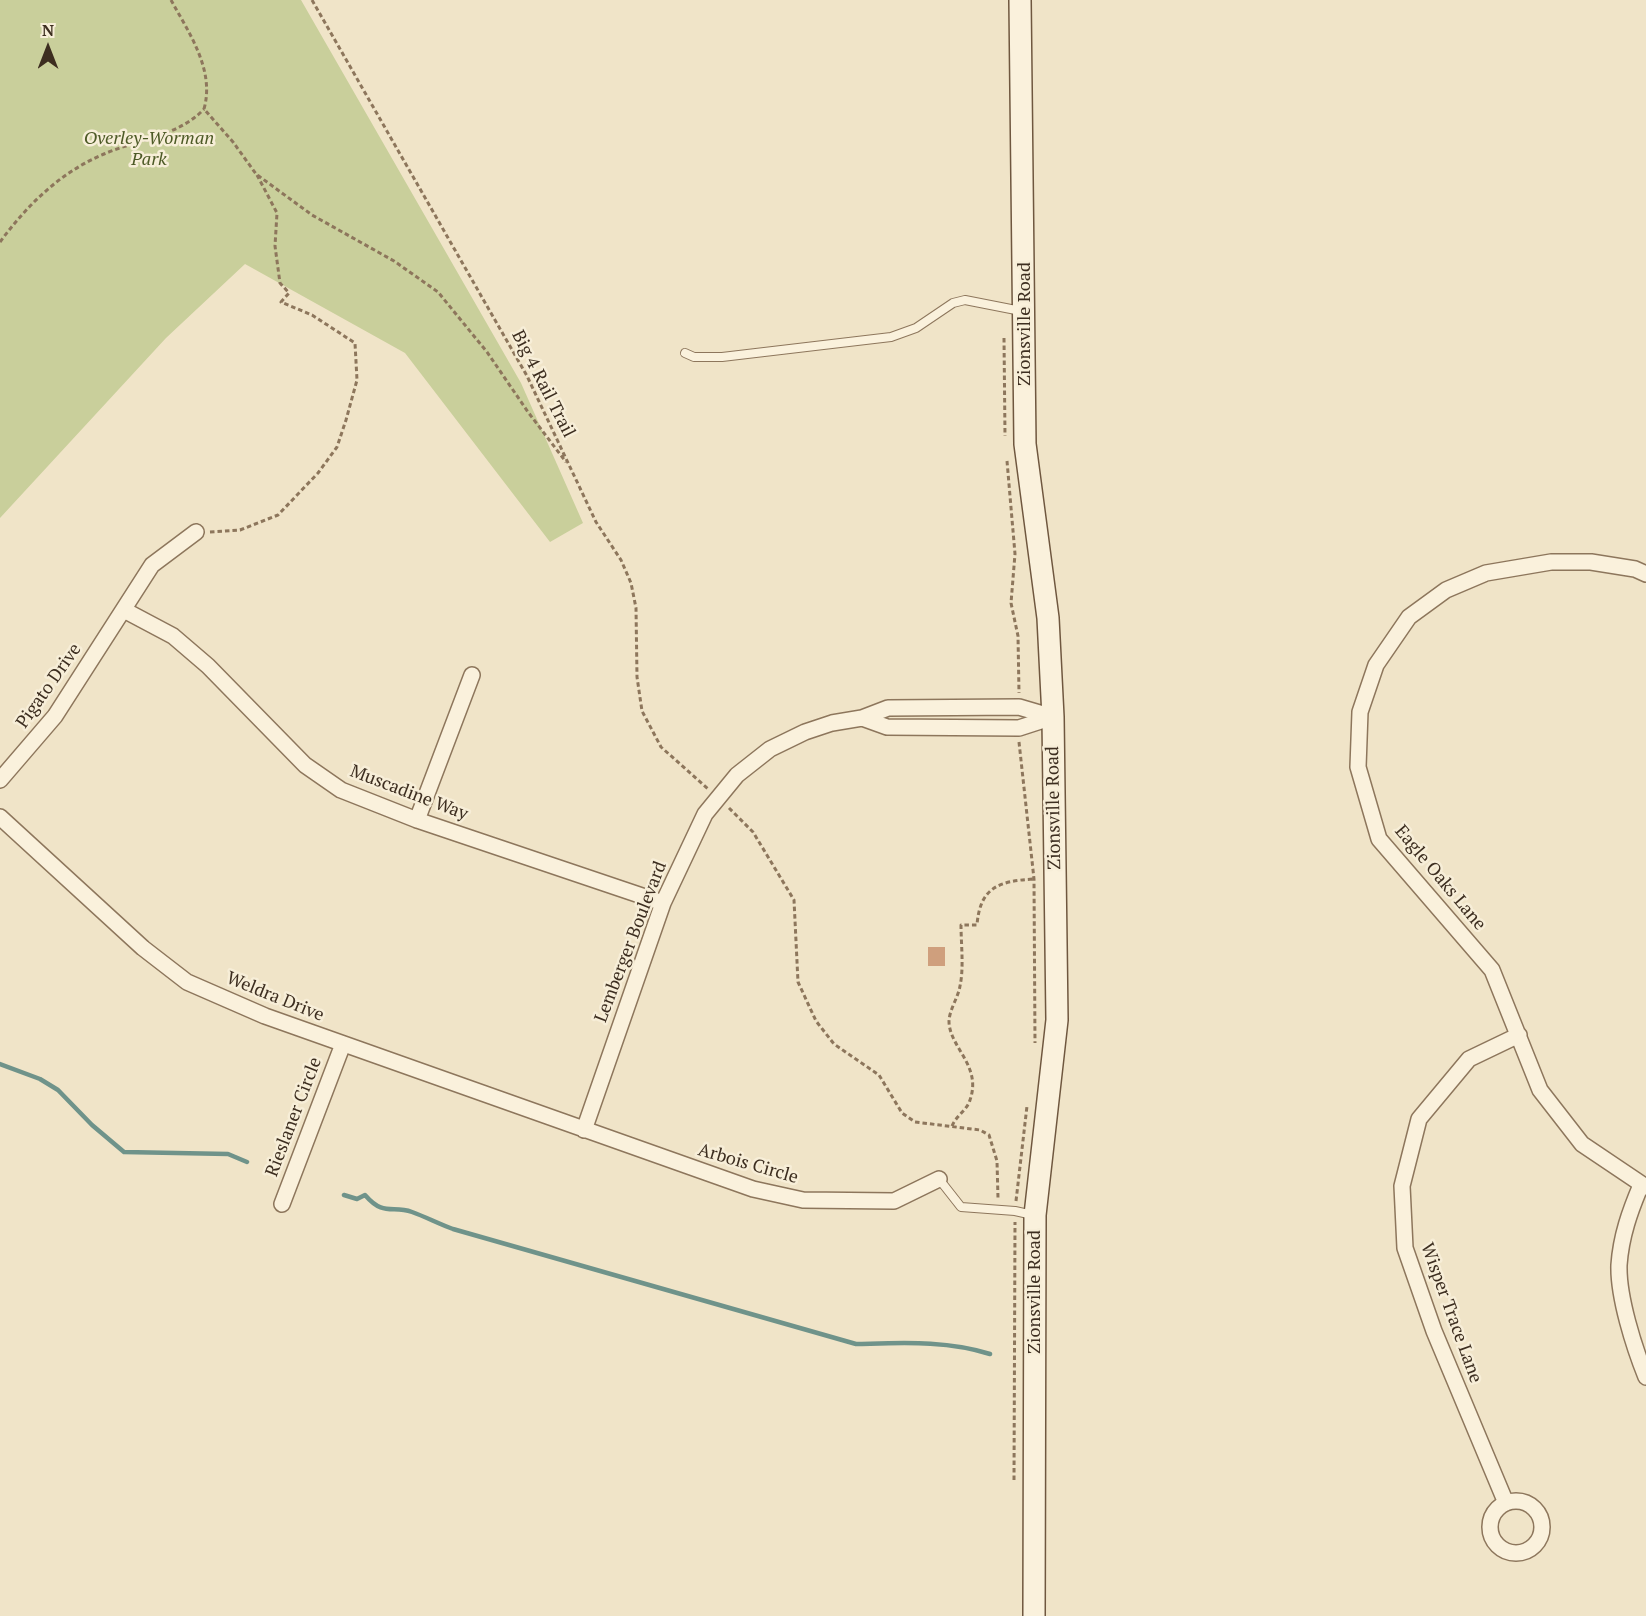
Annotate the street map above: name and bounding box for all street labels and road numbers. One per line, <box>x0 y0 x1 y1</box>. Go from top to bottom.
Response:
street label: Zionsville Road <box>1014 262 1036 386</box>
street label: Big 4 Rail Trail <box>507 327 579 441</box>
street label: Pigato Drive <box>12 639 86 733</box>
street label: Zionsville Road <box>1042 746 1066 870</box>
street label: Muscadine Way <box>347 761 471 825</box>
street label: Eagle Oaks Lane <box>1390 821 1490 935</box>
street label: Lemberger Boulevard <box>590 858 672 1026</box>
street label: Weldra Drive <box>223 968 327 1026</box>
street label: Rieslaner Circle <box>261 1054 327 1180</box>
street label: Arbois Circle <box>695 1139 801 1189</box>
street label: Zionsville Road <box>1024 1230 1046 1354</box>
street label: Wisper Trace Lane <box>1416 1240 1486 1386</box>

